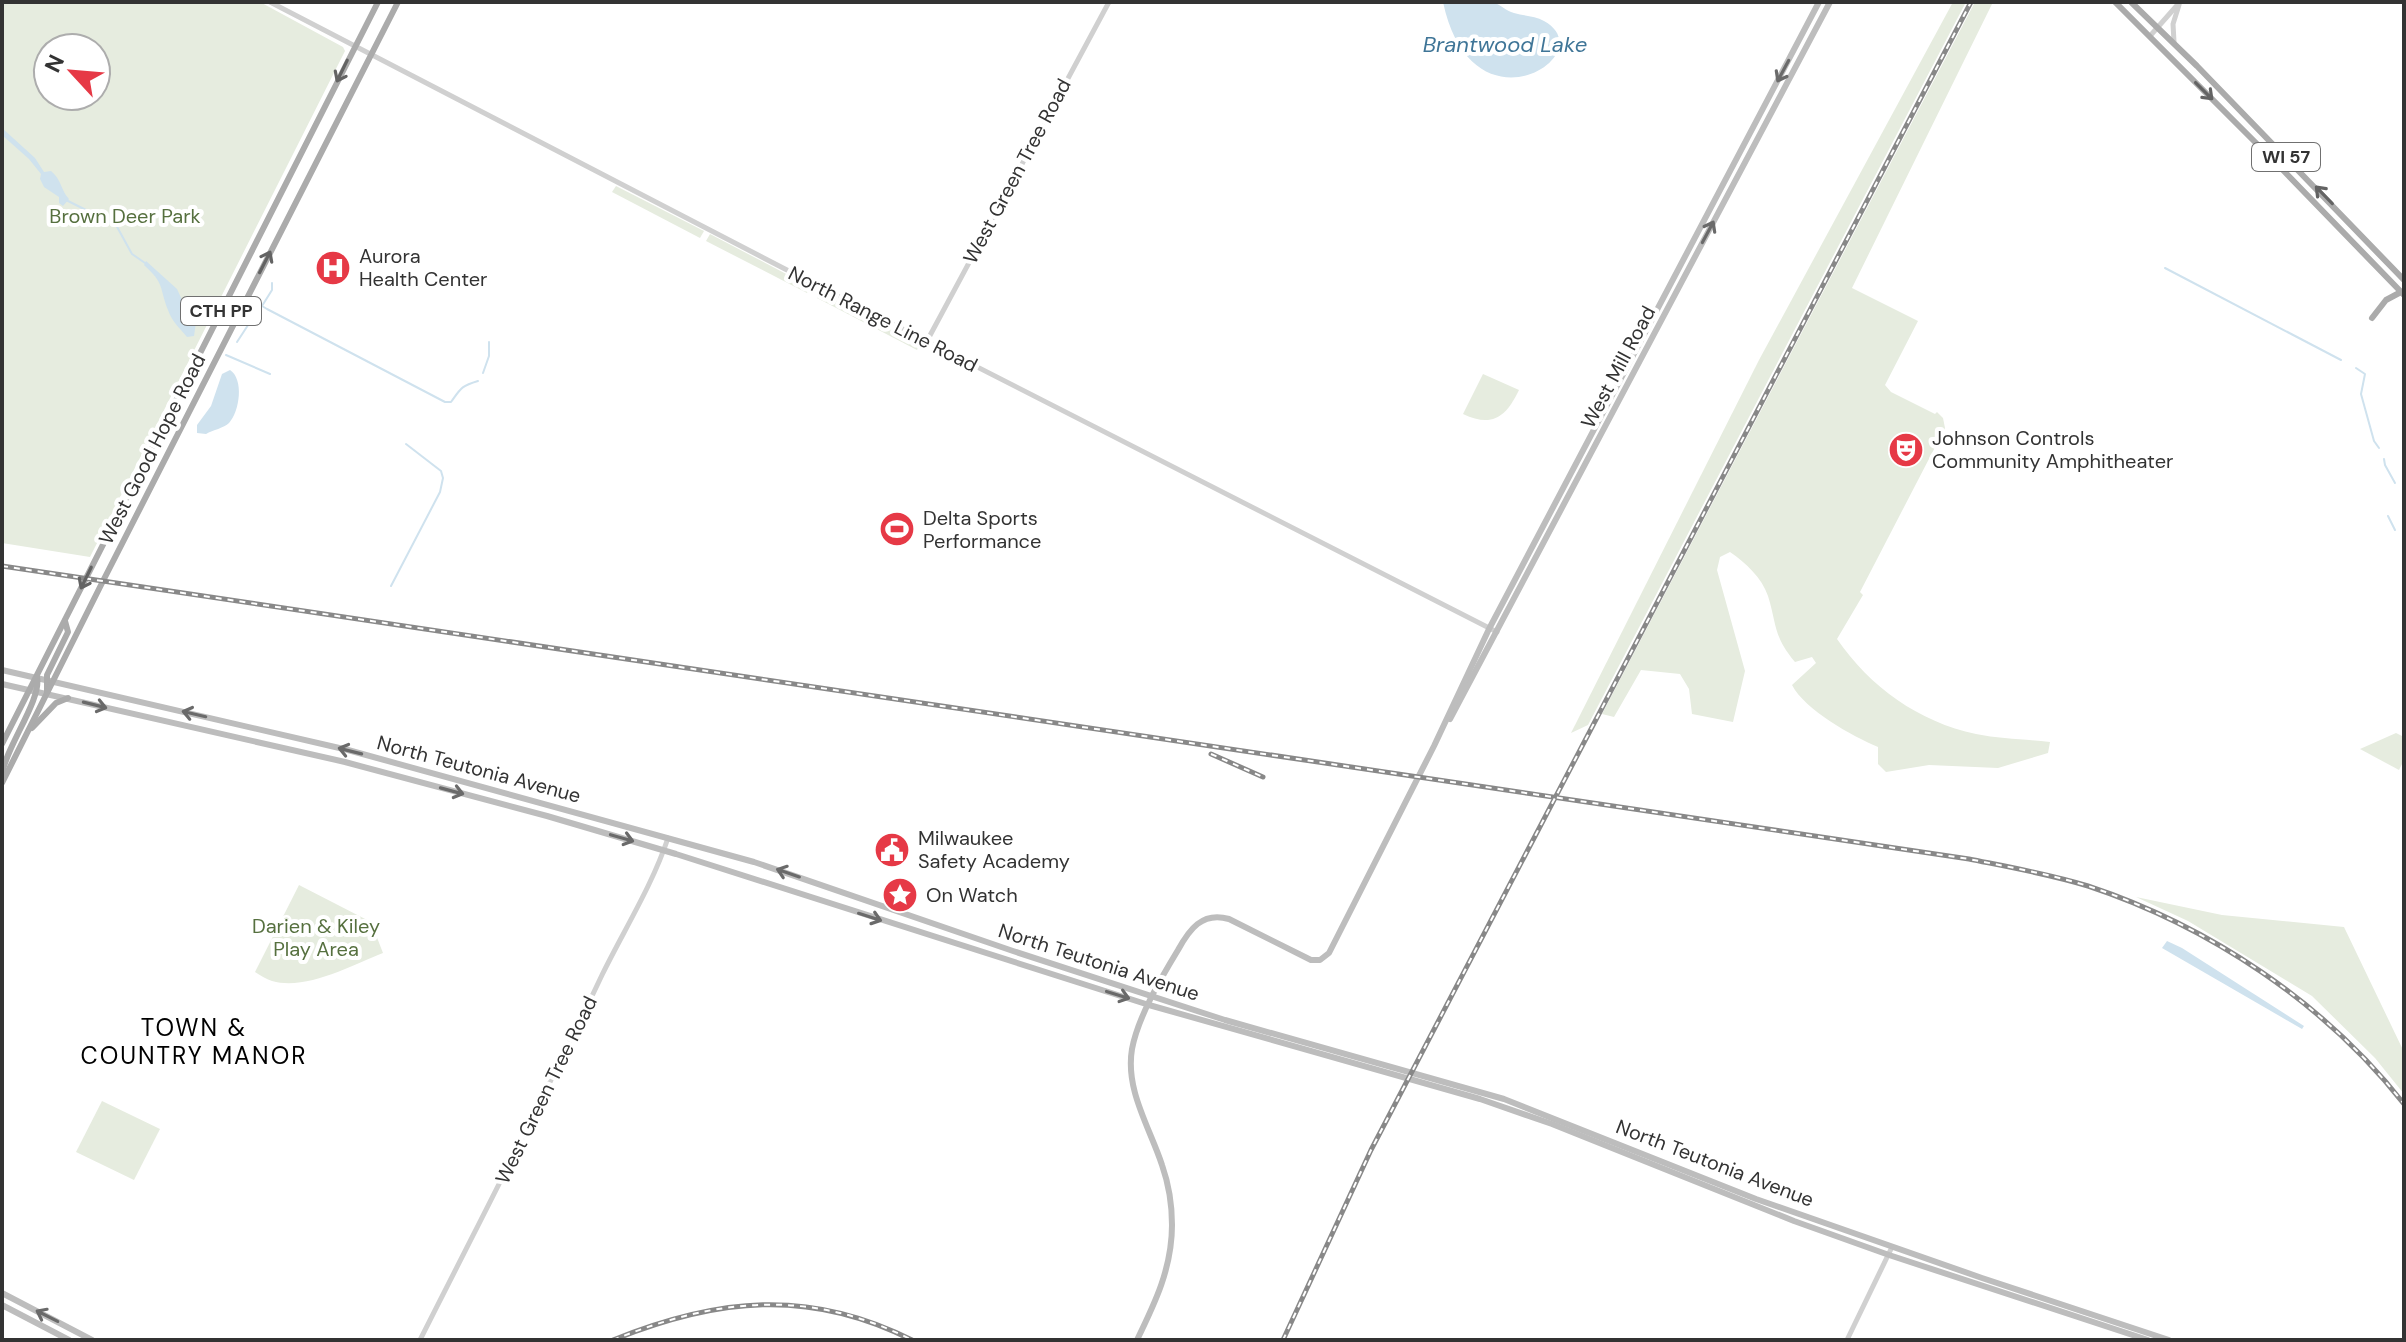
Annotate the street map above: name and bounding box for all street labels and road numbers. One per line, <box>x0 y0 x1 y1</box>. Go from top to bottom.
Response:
street label: West Green Tree Road <box>957 74 1077 268</box>
road number: WI 57 <box>2252 143 2320 171</box>
street label: North Range Line Road <box>784 260 982 378</box>
road number: CTH PP <box>181 297 261 325</box>
street label: West Mill Road <box>1575 301 1661 433</box>
street label: West Good Hope Road <box>93 349 211 549</box>
street label: North Teutonia Avenue <box>374 729 584 809</box>
street label: North Teutonia Avenue <box>995 917 1203 1007</box>
street label: West Green Tree Road <box>489 992 603 1188</box>
street label: North Teutonia Avenue <box>1612 1113 1818 1213</box>

